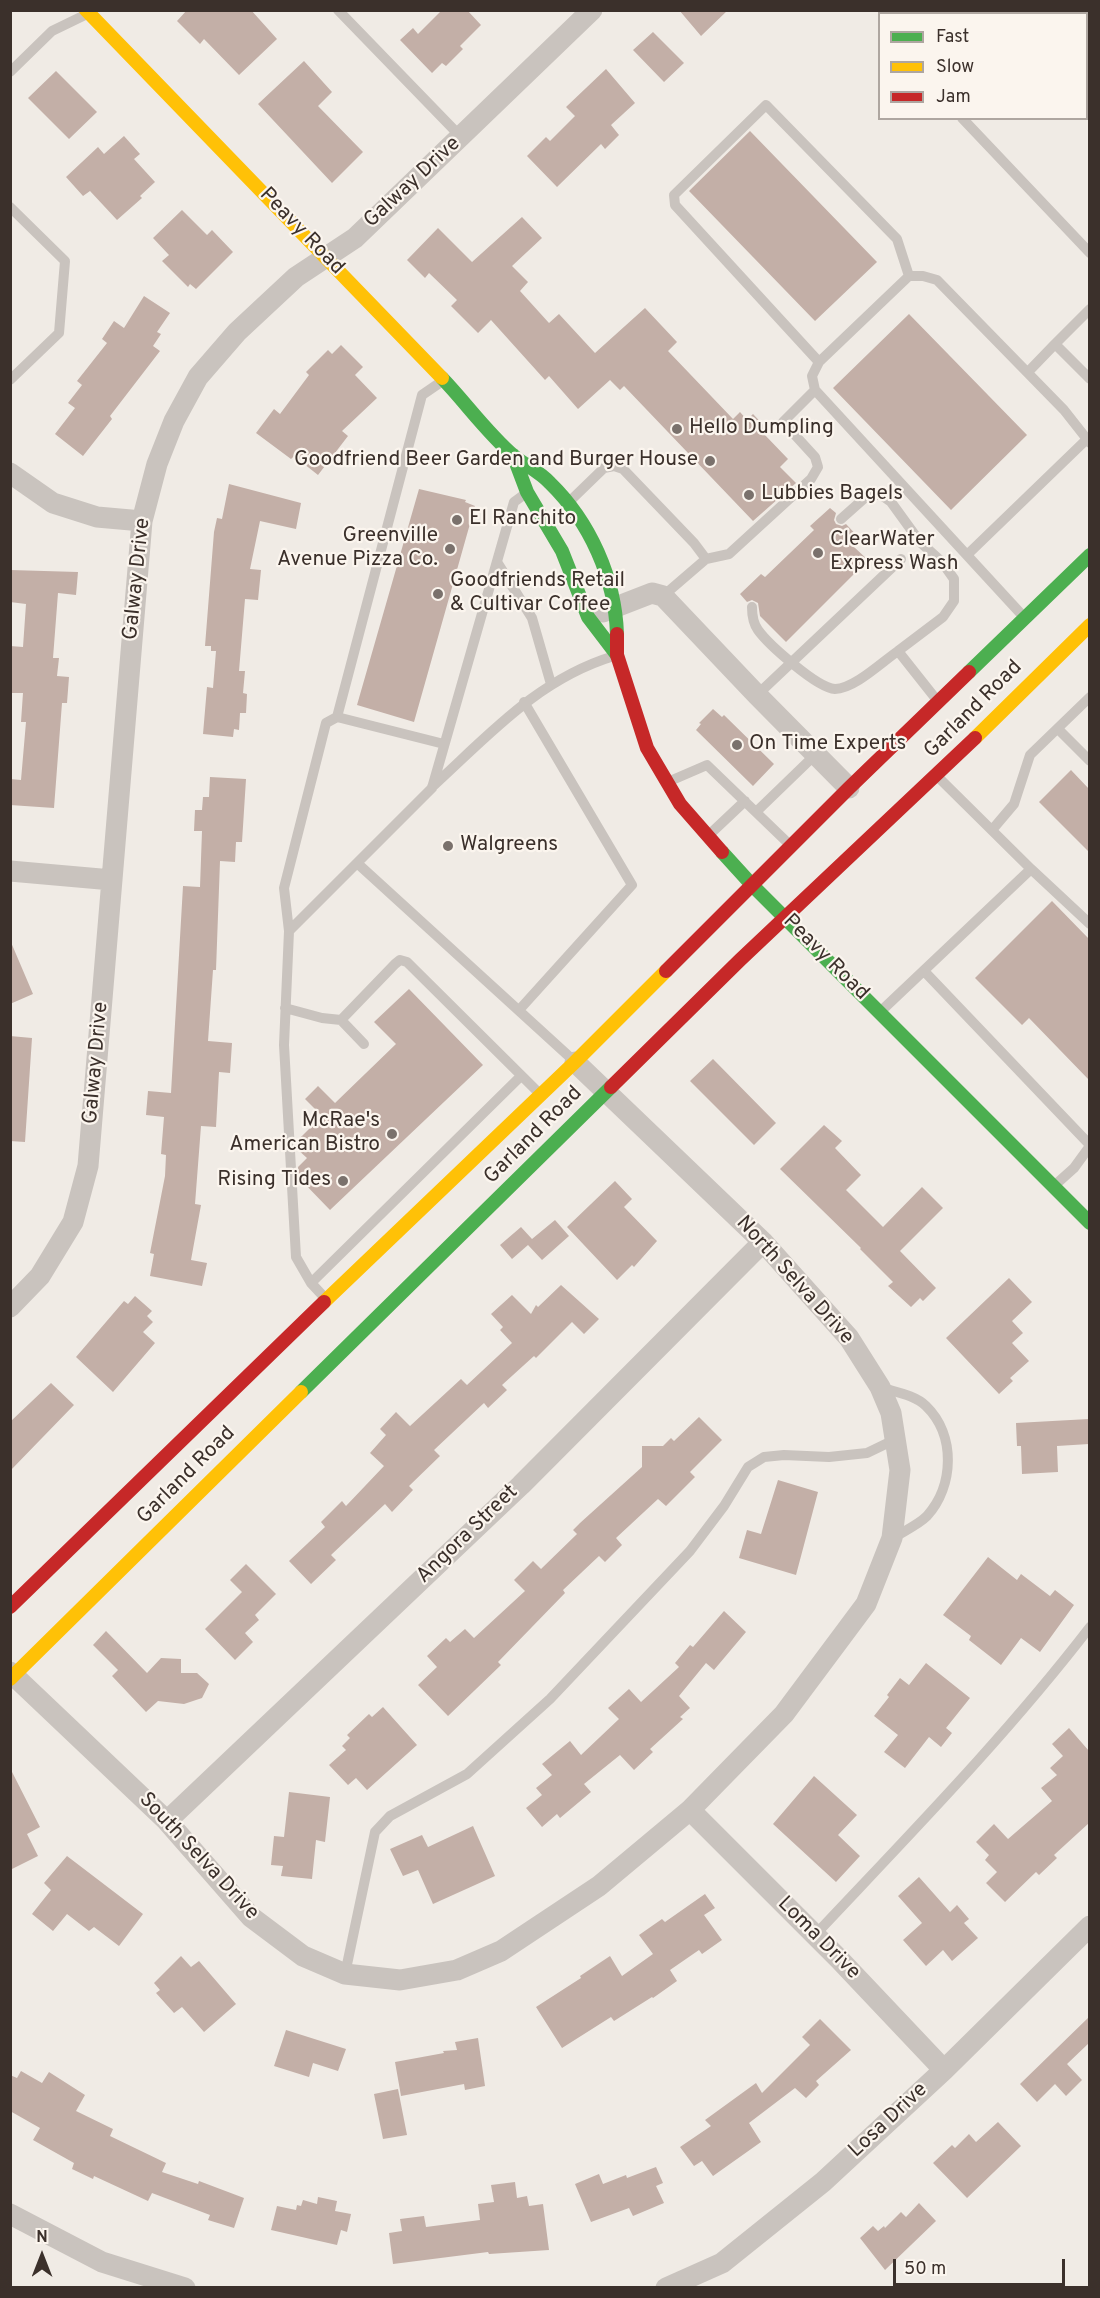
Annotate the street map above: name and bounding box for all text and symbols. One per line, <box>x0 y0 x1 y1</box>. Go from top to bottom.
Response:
legend <box>878 12 1088 120</box>
text: Fast <box>936 26 969 49</box>
text: Slow <box>936 56 974 79</box>
text: Jam <box>936 86 971 109</box>
street label: Galway Drive <box>360 132 466 234</box>
street label: Peavy Road <box>253 183 349 281</box>
place label: Hello Dumpling <box>689 416 834 442</box>
marker: Hello Dumpling <box>670 422 684 436</box>
place label: Goodfriend Beer Garden and Burger House <box>294 448 698 474</box>
marker: Goodfriend Beer Garden and Burger House <box>703 454 717 468</box>
place label: Lubbies Bagels <box>761 482 903 508</box>
marker: Lubbies Bagels <box>742 488 756 502</box>
place label: El Ranchito <box>469 507 576 533</box>
marker: El Ranchito <box>450 513 464 527</box>
street label: Galway Drive <box>119 517 157 641</box>
place label: Greenville Avenue Pizza Co. <box>277 524 438 574</box>
place label: ClearWater Express Wash <box>830 528 959 578</box>
marker: Greenville Avenue Pizza Co. <box>443 542 457 556</box>
marker: ClearWater Express Wash <box>811 546 825 560</box>
place label: Goodfriends Retail & Cultivar Coffee <box>450 569 625 619</box>
marker: Goodfriends Retail & Cultivar Coffee <box>431 587 445 601</box>
street label: Garland Road <box>920 656 1028 764</box>
place label: On Time Experts <box>749 732 906 758</box>
marker: On Time Experts <box>730 738 744 752</box>
place label: Walgreens <box>460 833 558 859</box>
marker: Walgreens <box>441 839 455 853</box>
street label: Peavy Road <box>777 910 873 1006</box>
street label: Galway Drive <box>79 1001 115 1125</box>
street label: Garland Road <box>480 1082 588 1190</box>
place label: McRae's American Bistro <box>229 1109 380 1159</box>
marker: McRae's American Bistro <box>385 1127 399 1141</box>
place label: Rising Tides <box>217 1168 331 1194</box>
marker: Rising Tides <box>336 1174 350 1188</box>
street label: North Selva Drive <box>730 1212 858 1350</box>
street label: Garland Road <box>133 1422 241 1530</box>
street label: Angora Street <box>412 1480 524 1590</box>
street label: South Selva Drive <box>132 1788 264 1926</box>
street label: Loma Drive <box>771 1892 865 1986</box>
street label: Losa Drive <box>844 2078 934 2164</box>
north arrow <box>12 2226 72 2286</box>
text: N <box>36 2228 48 2248</box>
scale bar <box>896 2247 1068 2285</box>
text: 50 m <box>904 2258 946 2281</box>

